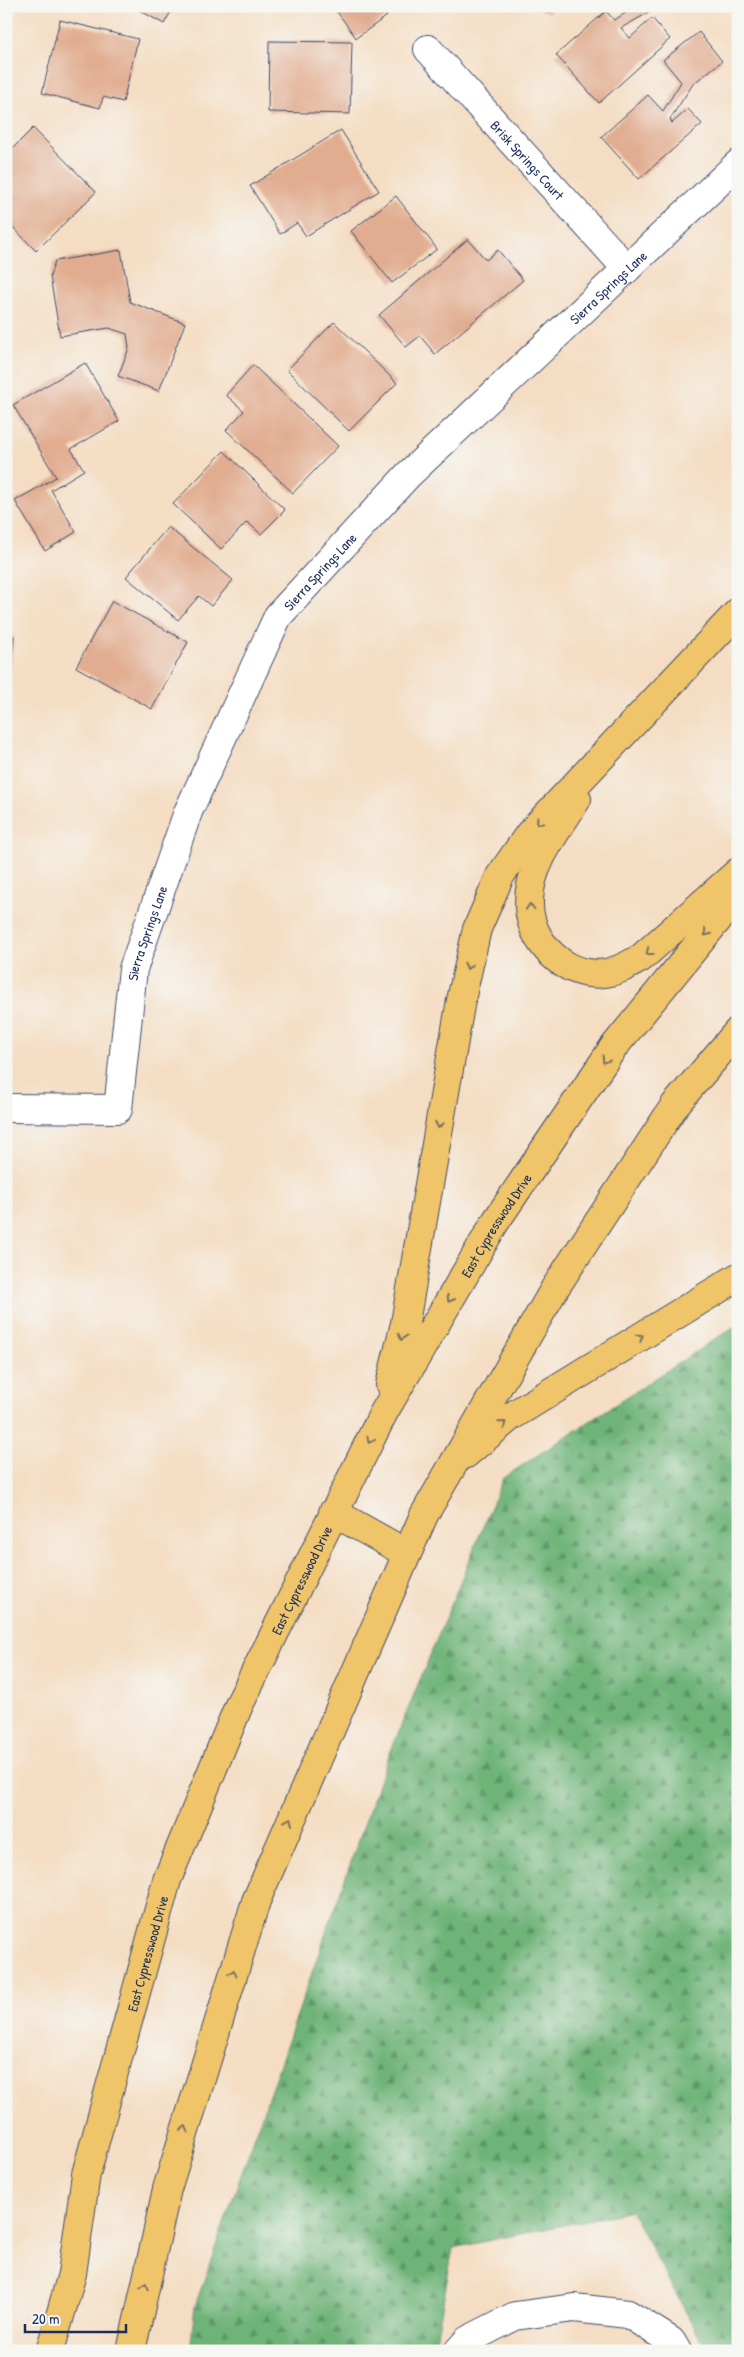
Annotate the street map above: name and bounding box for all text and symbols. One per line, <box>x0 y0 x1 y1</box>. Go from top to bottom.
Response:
street label: Brisk Springs Court <box>487 116 569 204</box>
street label: Sierra Springs Lane <box>565 246 651 328</box>
street label: Sierra Springs Lane <box>279 528 360 614</box>
one-way arrow <box>536 817 545 826</box>
street label: Sierra Springs Lane <box>122 882 171 981</box>
one-way arrow <box>524 902 535 910</box>
one-way arrow <box>704 927 712 936</box>
one-way arrow <box>646 946 655 954</box>
one-way arrow <box>463 961 474 970</box>
one-way arrow <box>602 1054 611 1063</box>
one-way arrow <box>434 1121 444 1130</box>
street label: East Cypresswood Drive <box>456 1169 536 1280</box>
one-way arrow <box>447 1294 457 1303</box>
one-way arrow <box>397 1333 408 1342</box>
one-way arrow <box>635 1334 644 1344</box>
one-way arrow <box>497 1420 506 1429</box>
one-way arrow <box>366 1435 376 1444</box>
street label: East Cypresswood Drive <box>266 1522 336 1637</box>
one-way arrow <box>283 1817 294 1826</box>
street label: East Cypresswood Drive <box>122 1893 172 2013</box>
one-way arrow <box>228 1970 238 1978</box>
one-way arrow <box>180 2125 190 2133</box>
one-way arrow <box>139 2282 150 2291</box>
scale bar <box>25 2302 126 2334</box>
text: 20 m <box>32 2308 59 2329</box>

